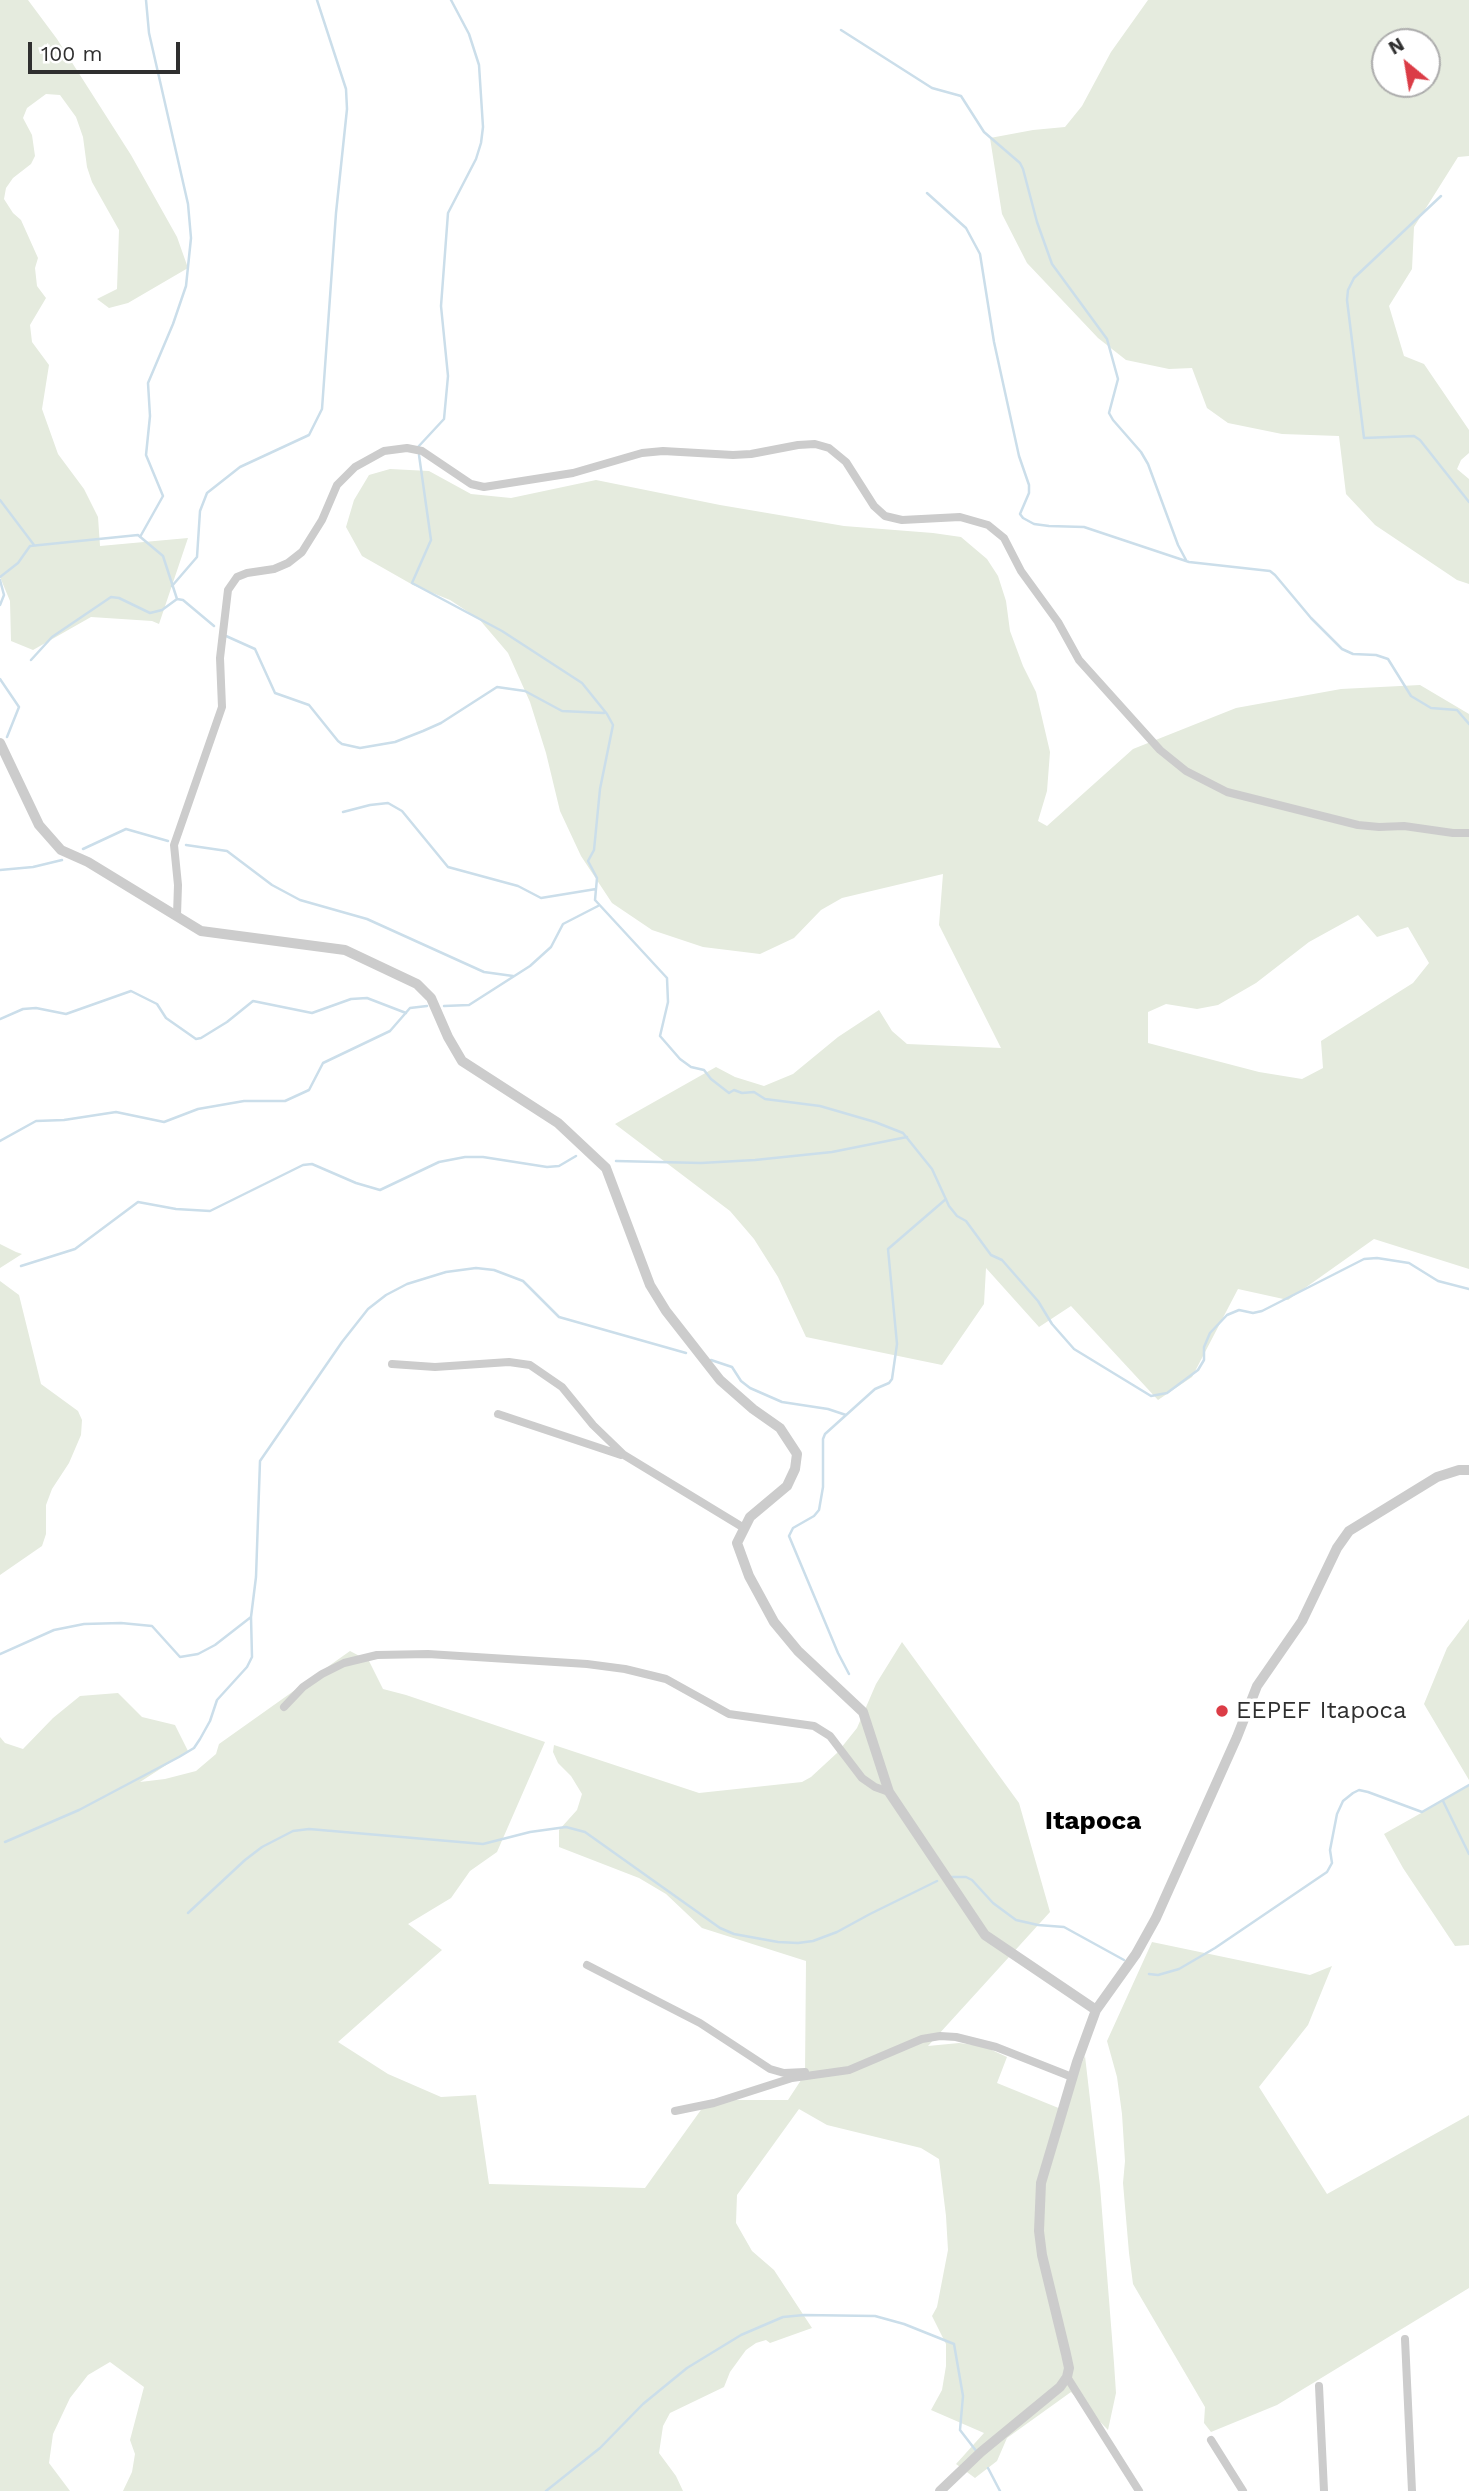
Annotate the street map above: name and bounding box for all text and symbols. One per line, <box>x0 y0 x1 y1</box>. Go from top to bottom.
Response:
scale bar <box>32 28 184 72</box>
north arrow <box>1371 28 1441 98</box>
text: N <box>1384 33 1408 60</box>
text: 100 m <box>41 41 103 66</box>
place label: EEPEF Itapoca <box>1236 1697 1407 1725</box>
marker: EEPEF Itapoca <box>1214 1703 1230 1719</box>
district label: Itapoca <box>1045 1805 1141 1837</box>

